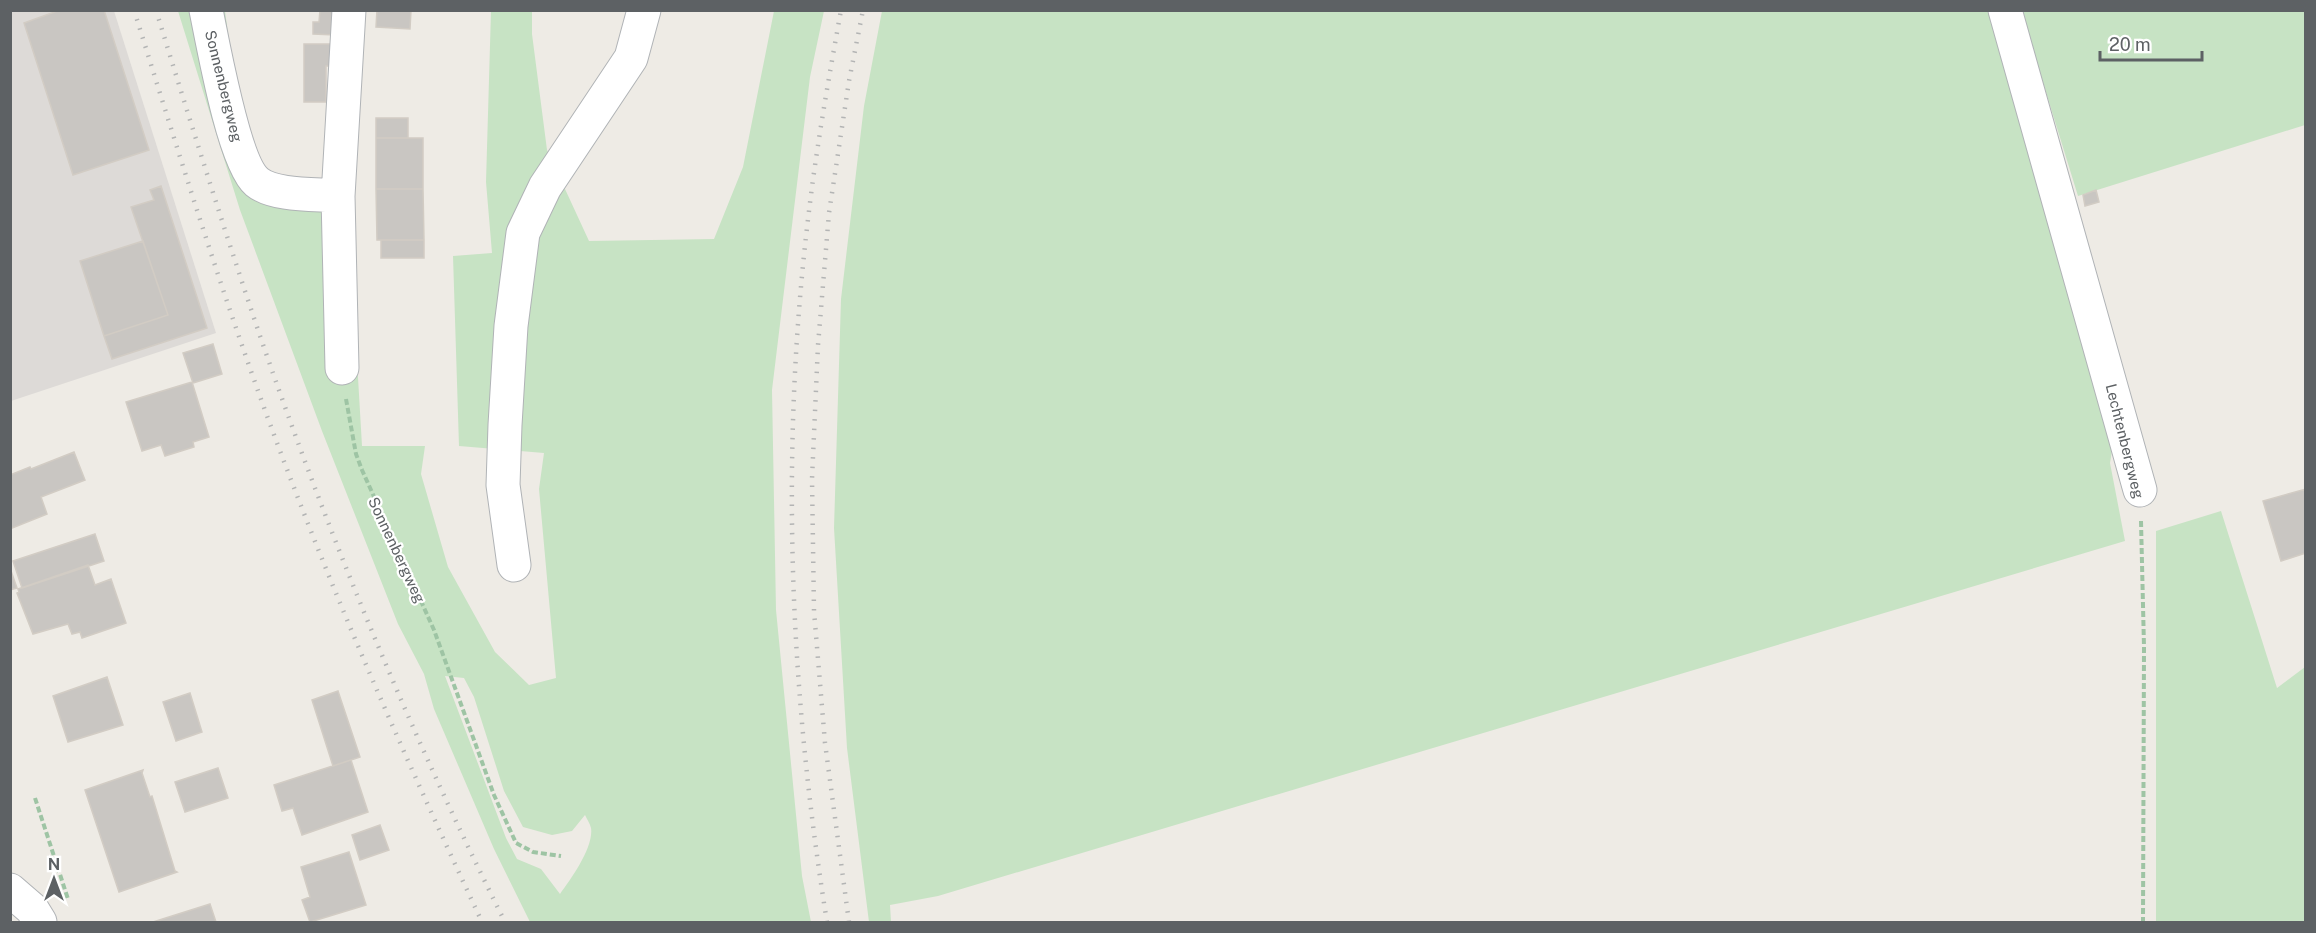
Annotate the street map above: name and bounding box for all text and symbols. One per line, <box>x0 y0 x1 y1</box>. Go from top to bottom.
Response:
scale bar <box>2100 24 2202 62</box>
street label: Sonnenbergweg <box>202 28 246 144</box>
text: 20 m <box>2109 34 2151 55</box>
street label: Lechtenbergweg <box>2103 382 2147 500</box>
street label: Sonnenbergweg <box>365 494 429 606</box>
north arrow <box>24 849 84 909</box>
text: N <box>48 855 60 874</box>

